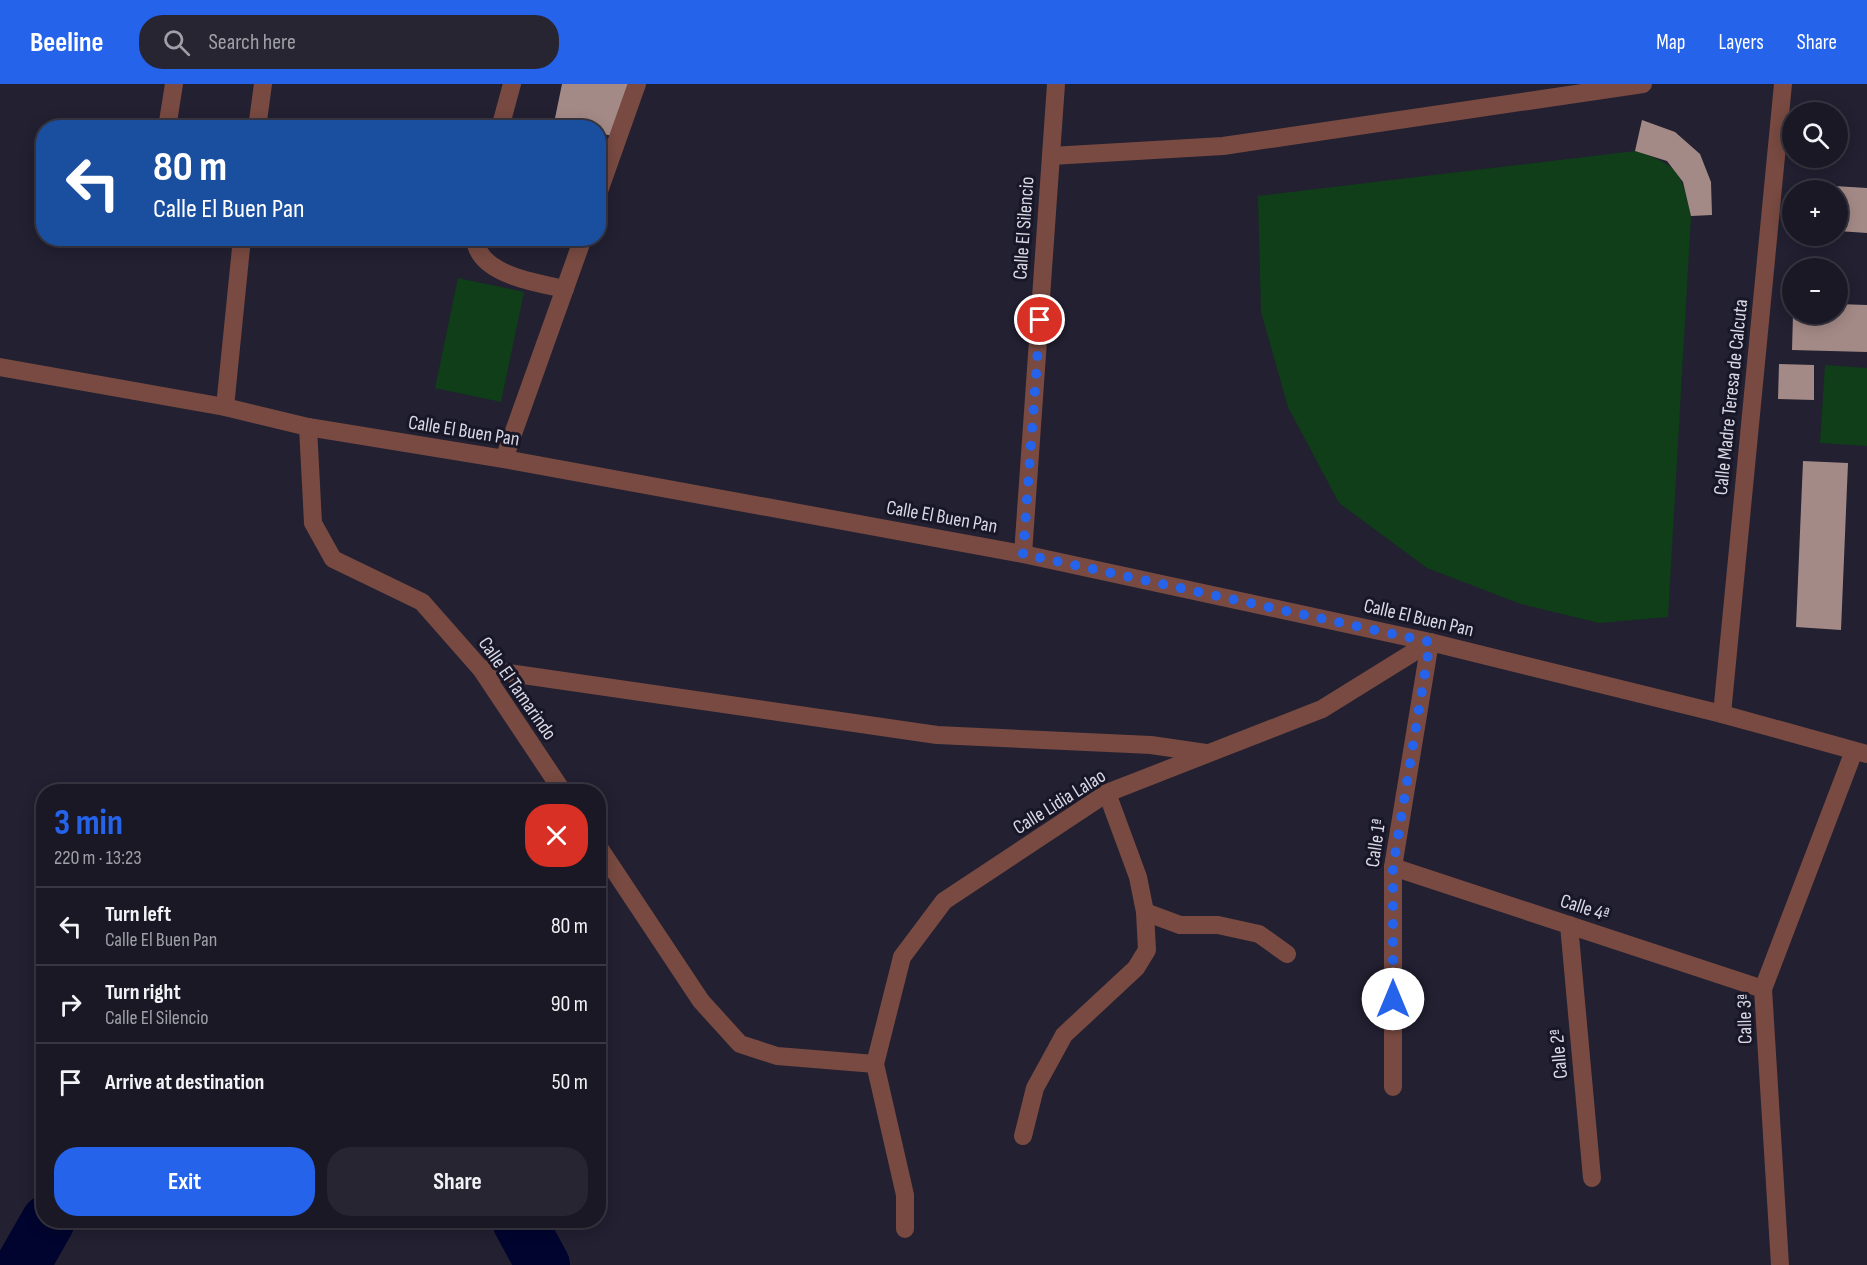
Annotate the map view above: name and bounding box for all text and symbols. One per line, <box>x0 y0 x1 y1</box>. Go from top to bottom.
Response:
search box <box>139 15 559 69</box>
text: Beeline <box>30 26 103 59</box>
icon: search <box>160 26 193 59</box>
text: Search here <box>208 29 296 56</box>
text: Map <box>1656 30 1685 55</box>
text: Layers <box>1718 30 1764 55</box>
text: Share <box>1797 30 1837 55</box>
map controls <box>1782 102 1848 324</box>
button: search <box>1782 102 1848 168</box>
text: 80 m <box>153 142 227 193</box>
icon: left <box>54 144 132 222</box>
street label: Calle El Silencio <box>1008 176 1040 281</box>
button: + <box>1782 180 1848 246</box>
text: Calle El Buen Pan <box>153 193 305 225</box>
button: − <box>1782 258 1848 324</box>
pin <box>1014 294 1065 345</box>
street label: Calle Madre Teresa de Calcuta <box>1709 298 1753 496</box>
icon: arrive <box>1023 303 1056 336</box>
street label: Calle El Buen Pan <box>406 410 521 452</box>
street label: Calle El Buen Pan <box>884 495 999 539</box>
street label: Calle El Buen Pan <box>1361 594 1476 642</box>
street label: Calle El Tamarindo <box>473 632 562 745</box>
street label: Calle Lidia Lalao <box>1009 764 1110 840</box>
text: 3 min <box>54 802 123 845</box>
button: close <box>525 804 588 867</box>
street label: Calle 1ª <box>1361 817 1391 869</box>
text: 220 m · 13:23 <box>54 846 142 870</box>
street label: Calle 4ª <box>1557 889 1612 927</box>
text: Turn left <box>105 901 171 928</box>
icon: left <box>54 910 87 943</box>
text: 80 m <box>551 913 588 940</box>
text: Calle El Buen Pan <box>105 928 217 952</box>
position arrow <box>1361 967 1425 1031</box>
text: Turn right <box>105 979 181 1006</box>
icon: right <box>54 988 87 1021</box>
text: 90 m <box>551 991 588 1018</box>
street label: Calle 3ª <box>1733 994 1757 1044</box>
text: Calle El Silencio <box>105 1006 208 1030</box>
street label: Calle 2ª <box>1545 1028 1573 1080</box>
icon: arrive <box>54 1066 87 1099</box>
text: Arrive at destination <box>105 1069 264 1096</box>
text: 50 m <box>552 1069 588 1096</box>
button: Exit <box>54 1147 315 1216</box>
button: Share <box>327 1147 588 1216</box>

